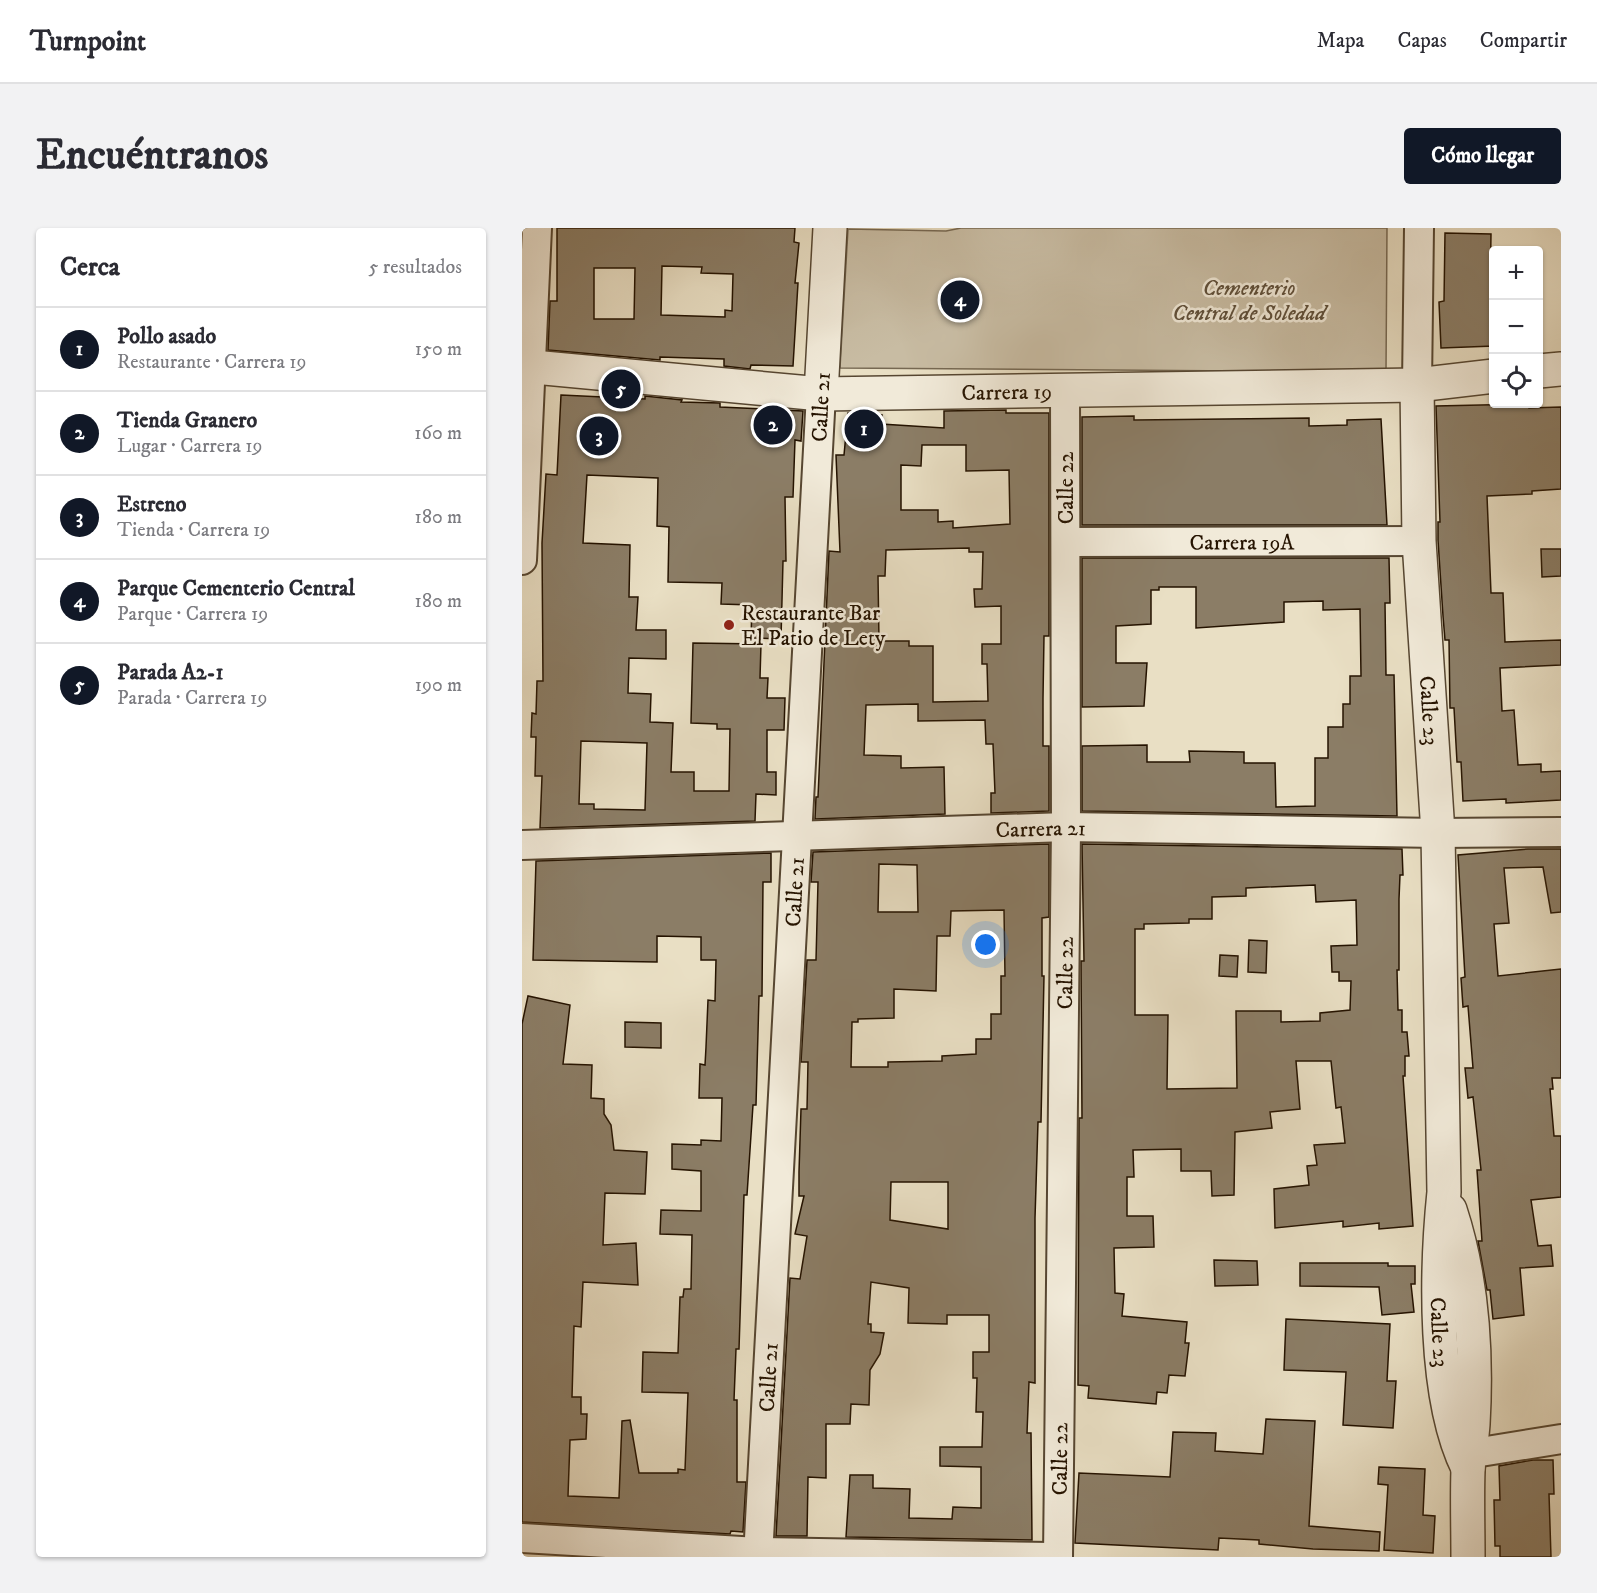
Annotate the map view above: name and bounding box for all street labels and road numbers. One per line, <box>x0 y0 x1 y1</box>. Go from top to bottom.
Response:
street label: Calle 21 <box>806 372 837 443</box>
street label: Carrera 19 <box>961 379 1052 407</box>
street label: Calle 22 <box>1053 452 1080 524</box>
street label: Carrera 19A <box>1190 529 1295 557</box>
street label: Calle 23 <box>1413 675 1444 747</box>
street label: Carrera 21 <box>995 815 1086 844</box>
street label: Calle 21 <box>780 856 811 928</box>
street label: Calle 22 <box>1052 936 1080 1010</box>
street label: Calle 23 <box>1424 1297 1454 1369</box>
street label: Calle 21 <box>754 1342 785 1413</box>
street label: Calle 22 <box>1047 1422 1074 1495</box>

